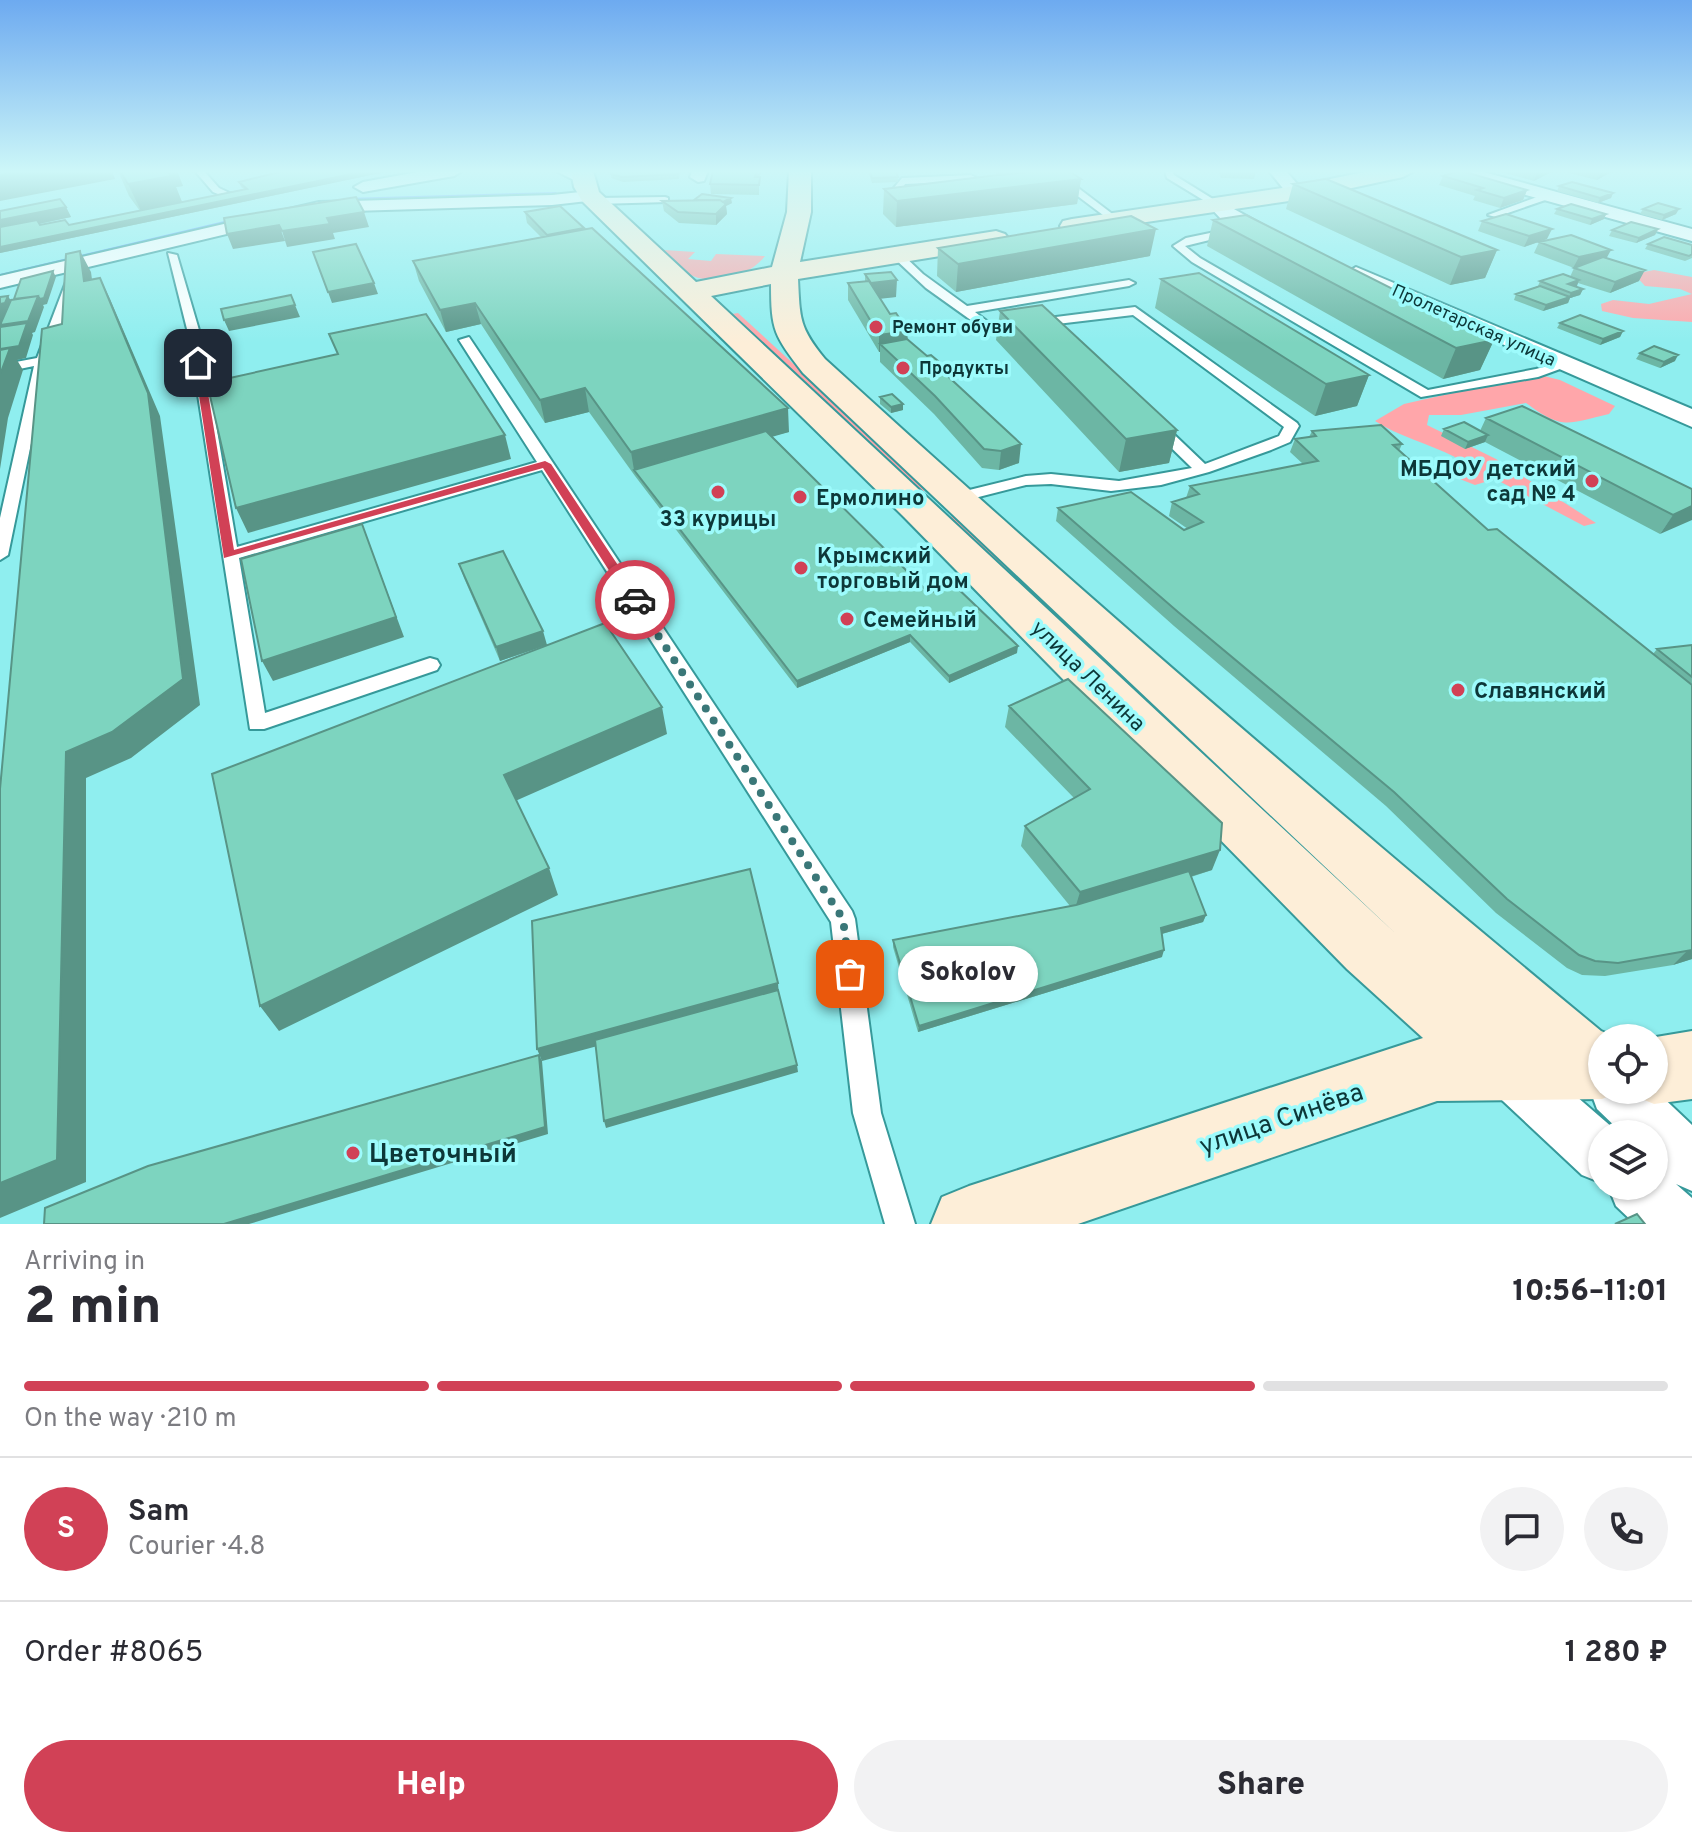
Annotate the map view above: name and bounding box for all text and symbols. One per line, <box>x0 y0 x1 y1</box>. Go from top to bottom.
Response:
street label: Пролетарская улица <box>1388 280 1559 373</box>
place label: Ремонт обуви <box>892 317 1013 340</box>
marker: Ремонт обуви <box>867 318 885 336</box>
pin <box>164 329 232 397</box>
icon: home <box>176 341 220 385</box>
place label: Продукты <box>919 358 1009 381</box>
marker: Продукты <box>894 359 912 377</box>
place label: МБДОУ детский сад № 4 <box>1400 457 1576 509</box>
marker: МБДОУ детский сад № 4 <box>1583 472 1601 490</box>
marker: 33 курицы <box>709 483 727 501</box>
place label: Ермолино <box>816 486 924 513</box>
marker: Ермолино <box>791 488 809 506</box>
place label: 33 курицы <box>660 507 776 534</box>
place label: Крымский торговый дом <box>817 544 969 596</box>
marker: Крымский торговый дом <box>792 559 810 577</box>
courier <box>595 560 675 640</box>
icon: car <box>613 578 657 622</box>
place label: Семейный <box>863 608 977 635</box>
marker: Семейный <box>838 610 856 628</box>
street label: улица Ленина <box>1025 616 1150 738</box>
place label: Славянский <box>1474 679 1606 706</box>
marker: Славянский <box>1449 681 1467 699</box>
pin <box>816 940 884 1008</box>
callout: Sokolov <box>898 946 1038 1002</box>
icon: bag <box>828 952 872 996</box>
text: Sokolov <box>920 957 1016 990</box>
map controls <box>1588 1024 1668 1200</box>
button: locate <box>1588 1024 1668 1104</box>
street label: улица Синёва <box>1195 1077 1368 1164</box>
button: layers <box>1588 1120 1668 1200</box>
place label: Цветочный <box>369 1139 517 1172</box>
marker: Цветочный <box>344 1144 362 1162</box>
text: Arriving in <box>24 1246 145 1279</box>
text: 10:56–11:01 <box>1512 1274 1668 1311</box>
text: 2 min <box>24 1276 162 1342</box>
text: On the way · 210 m <box>24 1403 237 1436</box>
button: chat <box>1480 1487 1564 1571</box>
button: phone <box>1584 1487 1668 1571</box>
text: Sam <box>128 1494 190 1531</box>
text: S <box>57 1511 75 1548</box>
text: Courier · 4.8 <box>128 1531 265 1564</box>
text: Order #8065 <box>24 1635 203 1672</box>
text: 1 280 ₽ <box>1565 1635 1668 1672</box>
button: Help <box>24 1740 838 1832</box>
button: Share <box>854 1740 1668 1832</box>

